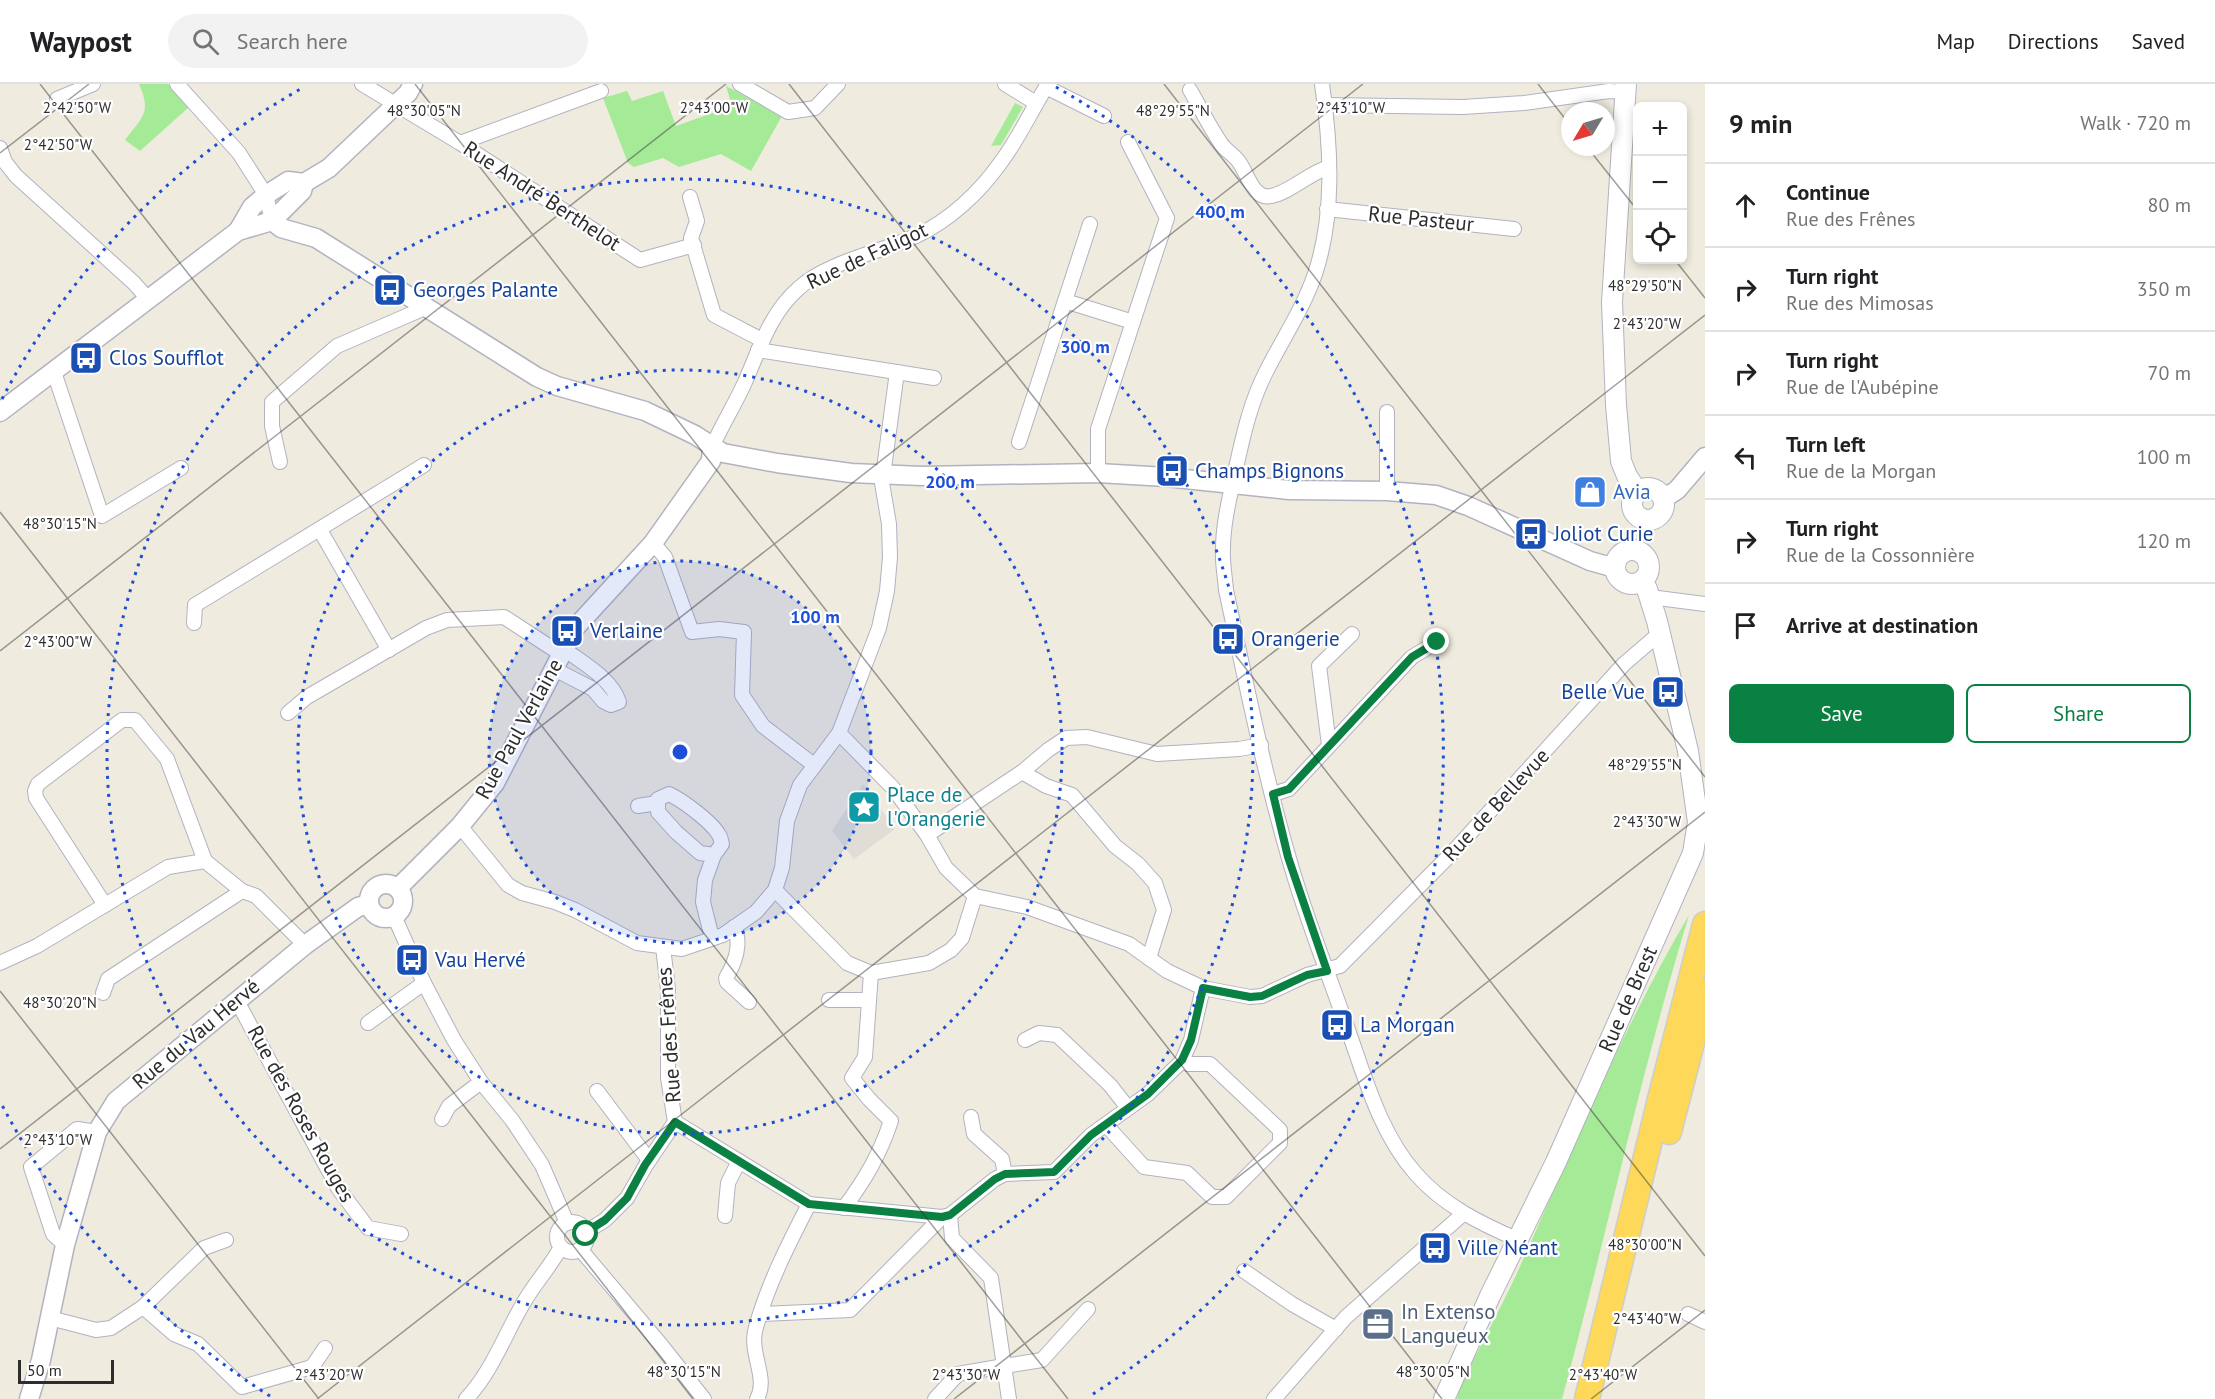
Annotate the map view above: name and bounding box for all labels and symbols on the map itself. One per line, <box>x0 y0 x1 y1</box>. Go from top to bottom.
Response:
text: 2°42'50"W <box>43 98 112 117</box>
text: 2°43'00"W <box>680 98 749 117</box>
text: 2°43'10"W <box>1317 98 1386 117</box>
text: 48°30'05"N <box>387 101 461 120</box>
text: 48°29'55"N <box>1136 101 1210 120</box>
north arrow <box>1561 102 1615 156</box>
text: 2°42'50"W <box>24 135 93 154</box>
street label: Rue André Berthelot <box>459 135 626 257</box>
text: 400 m <box>1195 200 1245 223</box>
street label: Rue Pasteur <box>1367 200 1475 237</box>
street label: Rue de Faligot <box>802 216 931 295</box>
bus stop icon: Georges Palante <box>372 272 408 308</box>
place label: Georges Palante <box>413 276 558 303</box>
text: 48°29'50"N <box>1608 276 1682 295</box>
text: 2°43'20"W <box>1613 314 1682 333</box>
text: 300 m <box>1060 335 1110 358</box>
bus stop icon: Clos Soufflot <box>68 340 104 376</box>
place label: Clos Soufflot <box>109 344 224 371</box>
bus stop icon: Champs Bignons <box>1154 453 1190 489</box>
place label: Champs Bignons <box>1195 457 1344 484</box>
text: 200 m <box>925 470 975 493</box>
shop icon: Avia <box>1572 474 1608 510</box>
place label: Avia <box>1613 478 1651 505</box>
text: 48°30'15"N <box>23 514 97 533</box>
bus stop icon: Joliot Curie <box>1513 516 1549 552</box>
place label: Joliot Curie <box>1553 520 1654 547</box>
text: 100 m <box>790 605 840 628</box>
bus stop icon: Verlaine <box>549 613 585 649</box>
place label: Verlaine <box>589 617 663 644</box>
bus stop icon: Orangerie <box>1210 621 1246 657</box>
place label: Orangerie <box>1251 625 1340 652</box>
route end <box>1423 628 1449 654</box>
text: 2°43'00"W <box>24 632 93 651</box>
street label: Rue Paul Verlaine <box>469 654 568 804</box>
bus stop icon: Belle Vue <box>1650 674 1686 710</box>
place label: Belle Vue <box>1561 678 1645 705</box>
centre of rings <box>670 742 690 762</box>
street label: Rue de Bellevue <box>1436 742 1555 867</box>
text: 48°29'55"N <box>1608 755 1682 774</box>
place label: Place de l'Orangerie <box>887 781 986 832</box>
place icon: Place de l'Orangerie <box>846 789 882 825</box>
text: 2°43'30"W <box>1613 812 1682 831</box>
street label: Rue de Brest <box>1592 941 1663 1056</box>
bus stop icon: Vau Hervé <box>394 942 430 978</box>
place label: Vau Hervé <box>434 946 526 973</box>
street label: Rue des Frênes <box>650 966 687 1104</box>
street label: Rue du Vau Hervé <box>126 972 265 1095</box>
text: 48°30'20"N <box>23 993 97 1012</box>
bus stop icon: La Morgan <box>1319 1007 1355 1043</box>
place label: La Morgan <box>1360 1011 1455 1038</box>
street label: Rue des Roses Rouges <box>242 1021 361 1207</box>
text: 2°43'10"W <box>24 1130 93 1149</box>
route start <box>572 1220 598 1246</box>
bus stop icon: Ville Néant <box>1417 1230 1453 1266</box>
place label: Ville Néant <box>1457 1234 1558 1261</box>
text: 48°30'00"N <box>1608 1235 1682 1254</box>
place label: In Extenso Langueux <box>1401 1298 1495 1349</box>
office icon: In Extenso Langueux <box>1360 1306 1396 1342</box>
text: 2°43'40"W <box>1613 1309 1682 1328</box>
scale bar <box>18 1357 114 1384</box>
text: 48°30'15"N <box>647 1362 721 1381</box>
text: 48°30'05"N <box>1396 1362 1470 1381</box>
text: 2°43'20"W <box>295 1365 364 1384</box>
text: 2°43'30"W <box>932 1365 1001 1384</box>
text: 2°43'40"W <box>1569 1365 1638 1384</box>

